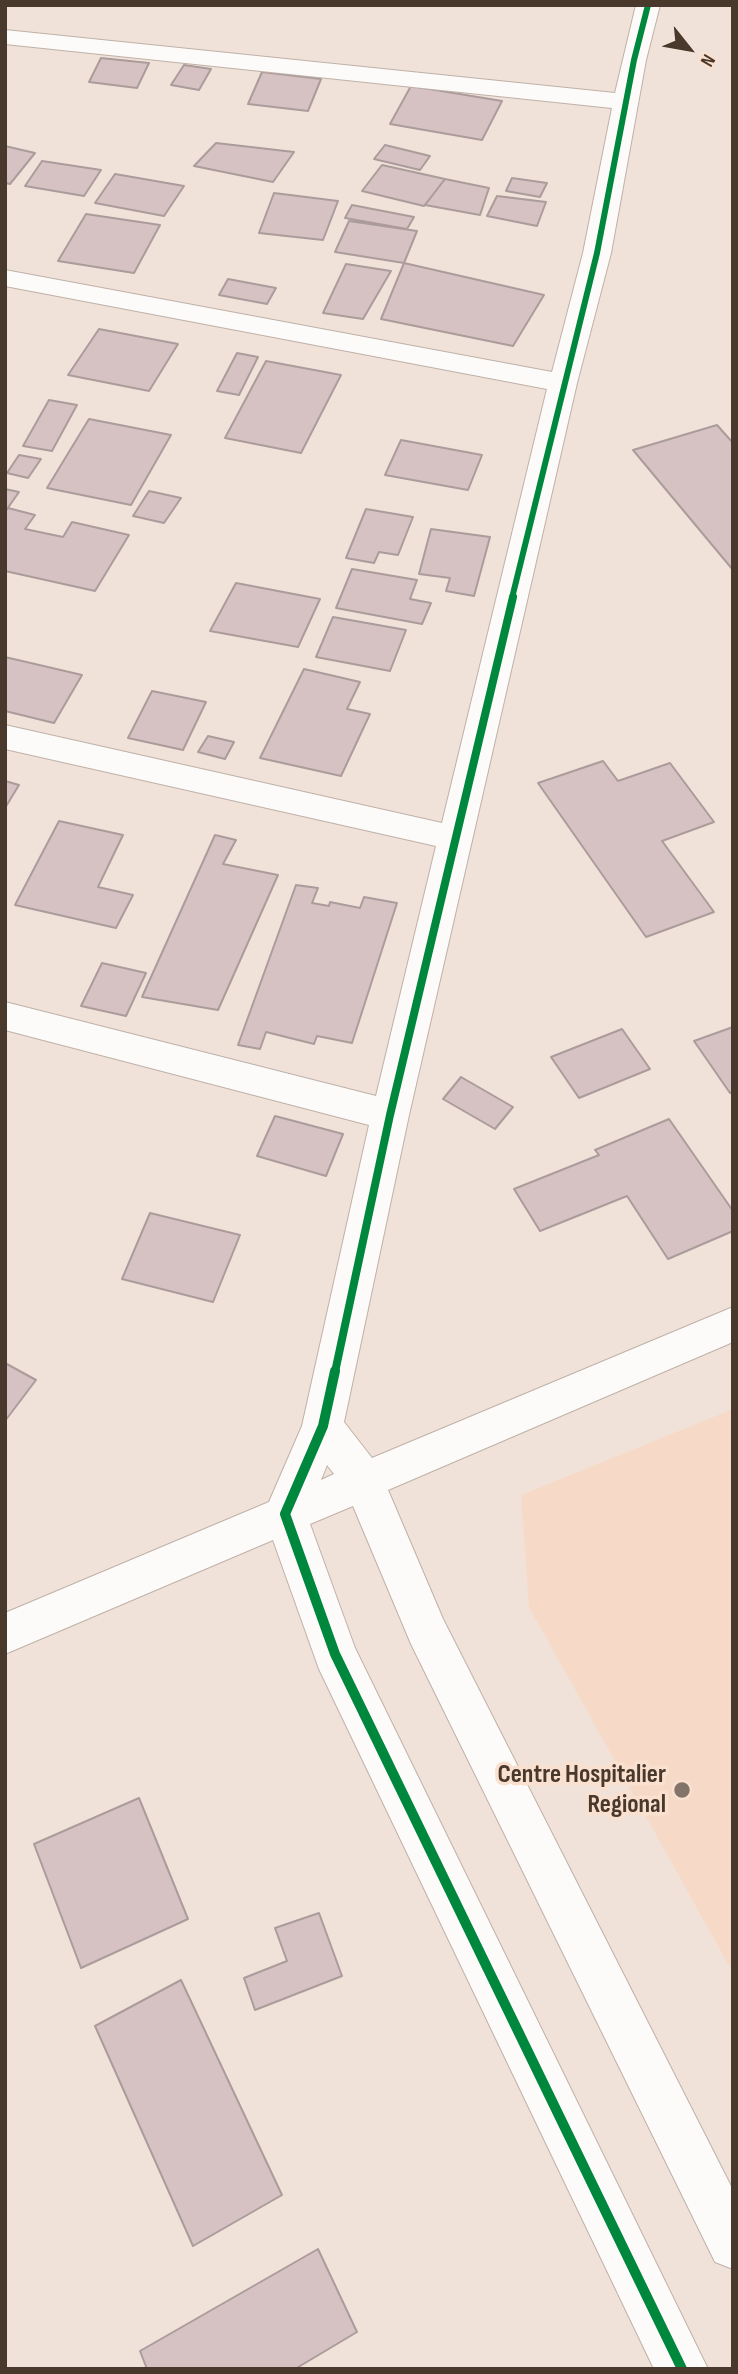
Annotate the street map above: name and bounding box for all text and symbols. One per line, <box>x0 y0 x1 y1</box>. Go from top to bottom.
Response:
north arrow <box>654 14 724 84</box>
text: N <box>695 50 720 70</box>
place label: Centre Hospitalier Regional <box>498 1759 666 1820</box>
marker: Centre Hospitalier Regional <box>672 1780 692 1800</box>

